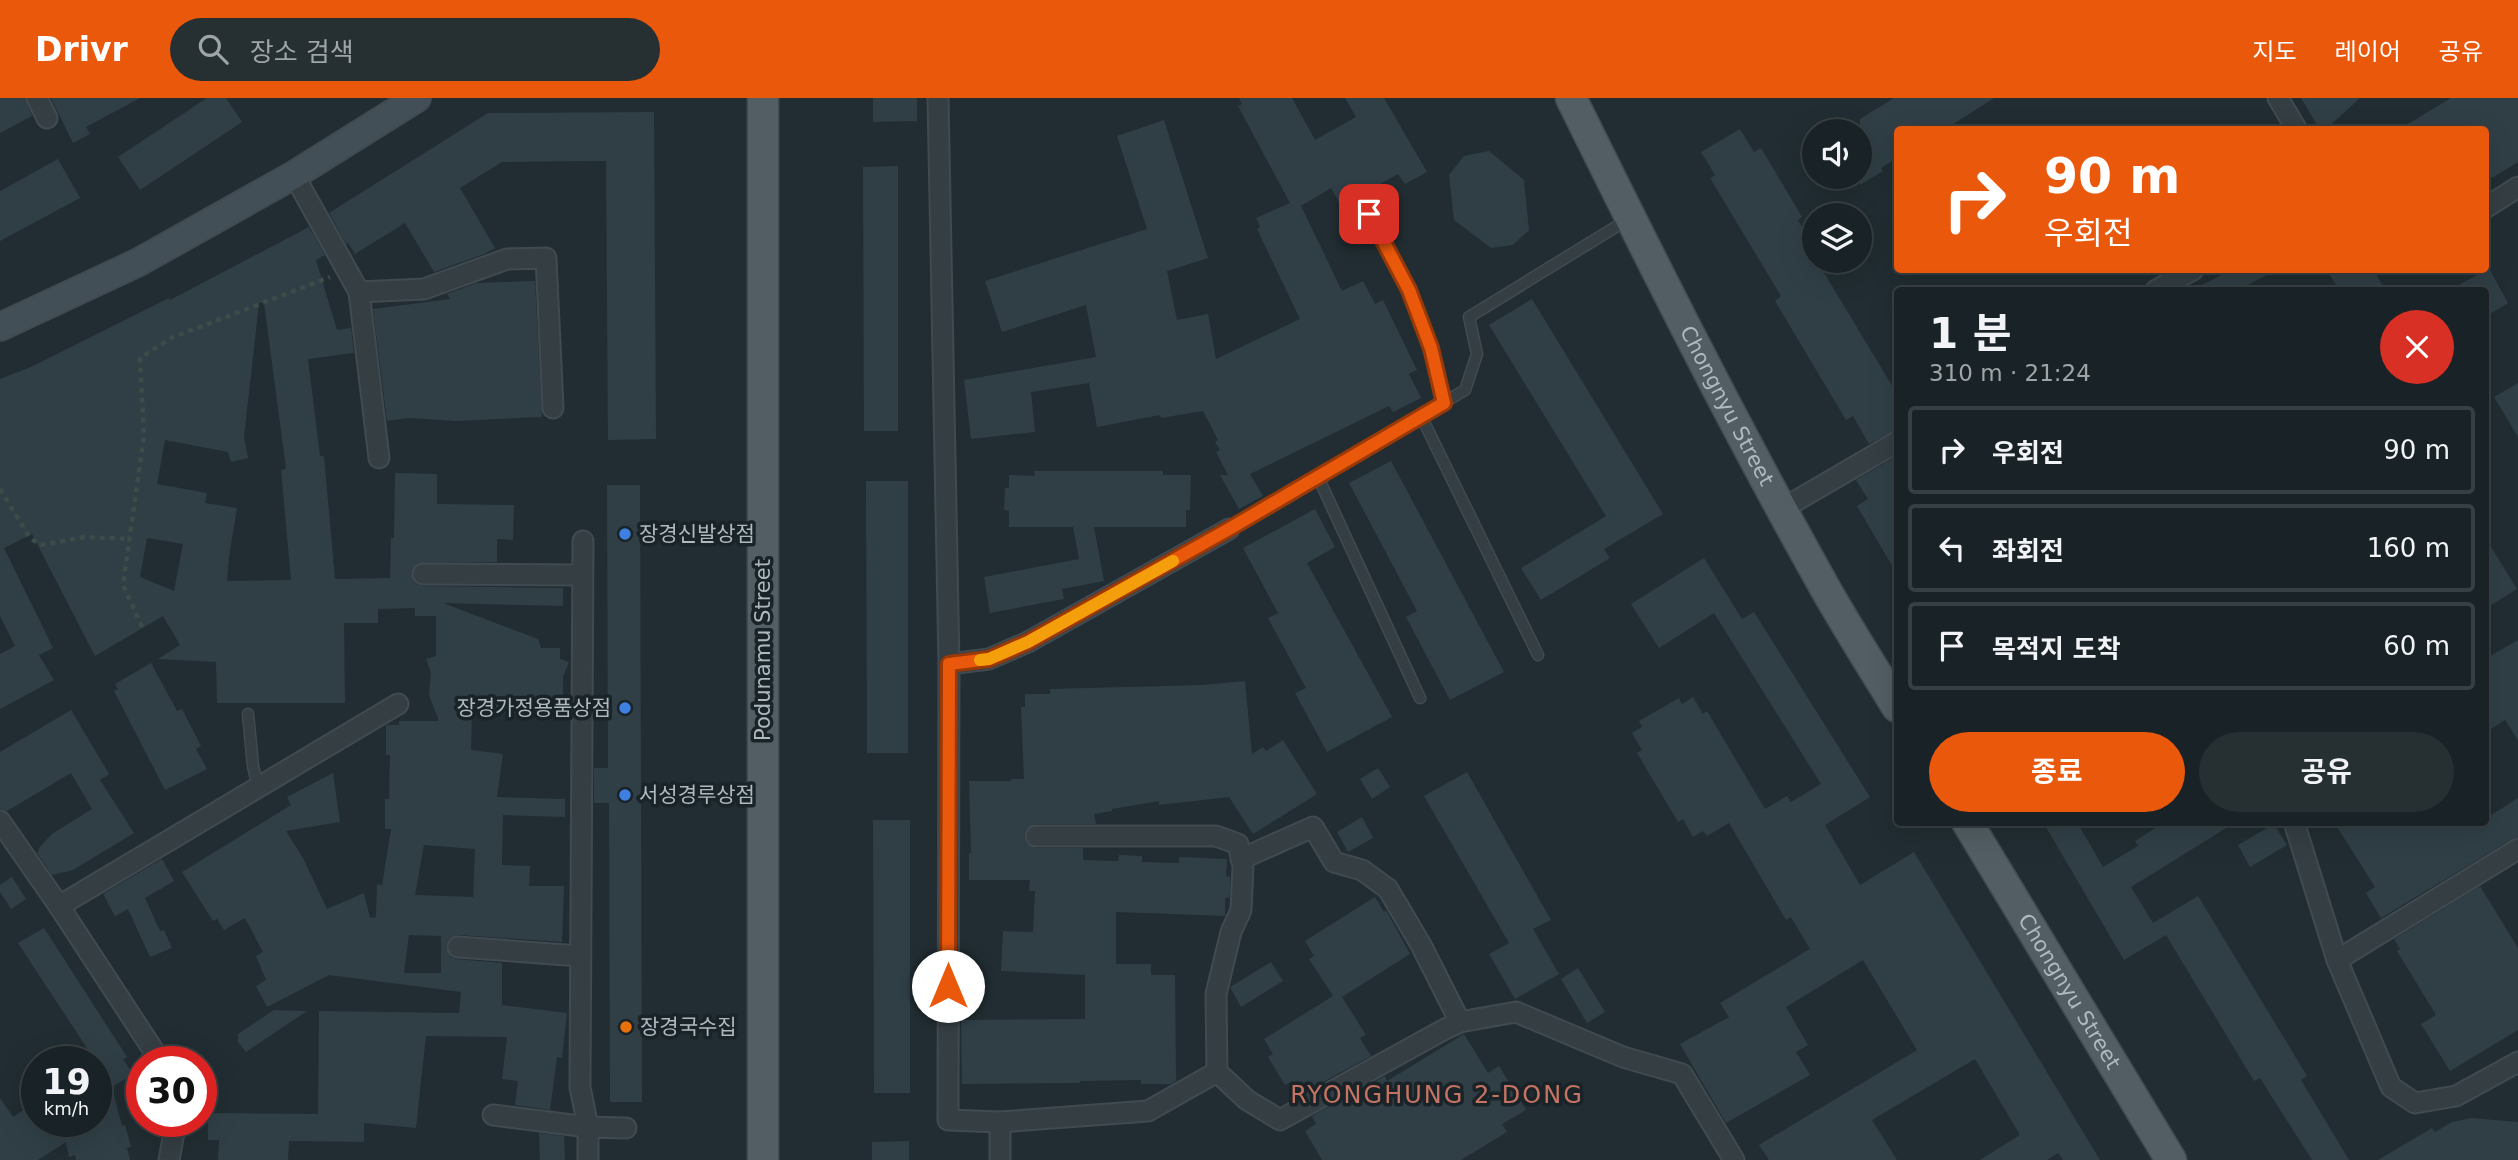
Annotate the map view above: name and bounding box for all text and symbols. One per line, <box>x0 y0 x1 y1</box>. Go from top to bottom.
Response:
search box <box>170 18 660 81</box>
text: Drivr <box>35 30 128 69</box>
icon: search <box>194 30 232 68</box>
text: 장소 검색 <box>250 37 354 67</box>
text: 지도 <box>2252 38 2297 66</box>
text: 레이어 <box>2335 38 2401 66</box>
text: 공유 <box>2439 38 2483 66</box>
map controls <box>1802 119 1872 273</box>
button: sound <box>1802 119 1872 189</box>
text: 90 m <box>2044 148 2180 205</box>
icon: right <box>1929 154 2020 245</box>
pin <box>1339 184 1399 244</box>
icon: arrive <box>1350 195 1388 233</box>
button: layers <box>1802 203 1872 273</box>
text: 우회전 <box>2044 214 2132 252</box>
text: 1 분 <box>1929 309 2012 358</box>
button: close <box>2380 310 2454 384</box>
street label: Chongnyu Street <box>1675 322 1779 490</box>
text: 310 m · 21:24 <box>1929 360 2091 386</box>
icon: right <box>1933 431 1971 469</box>
text: 90 m <box>2383 435 2450 465</box>
text: 우회전 <box>1992 438 2064 468</box>
place label: 장경신발상점 <box>639 522 755 546</box>
marker: 장경신발상점 <box>617 526 633 542</box>
icon: left <box>1933 529 1971 567</box>
text: 160 m <box>2367 533 2450 563</box>
text: 좌회전 <box>1992 536 2064 566</box>
street label: Podunamu Street <box>751 559 775 741</box>
icon: arrive <box>1933 627 1971 665</box>
text: 60 m <box>2383 631 2450 661</box>
text: 목적지 도착 <box>1992 634 2121 664</box>
place label: 장경가정용품상점 <box>456 696 611 720</box>
marker: 장경가정용품상점 <box>617 700 633 716</box>
button: 종료 <box>1929 732 2185 812</box>
button: 공유 <box>2199 732 2454 812</box>
place label: 서성경루상점 <box>639 783 755 807</box>
marker: 서성경루상점 <box>617 787 633 803</box>
street label: Chongnyu Street <box>2013 910 2125 1074</box>
position arrow <box>911 949 985 1023</box>
place label: 장경국수집 <box>640 1015 737 1039</box>
marker: 장경국수집 <box>618 1019 634 1035</box>
speed limit sign: 30 <box>126 1046 217 1137</box>
text: 19 <box>42 1062 91 1102</box>
district label: RYONGHUNG 2-DONG <box>1290 1081 1584 1109</box>
text: km/h <box>44 1098 89 1119</box>

